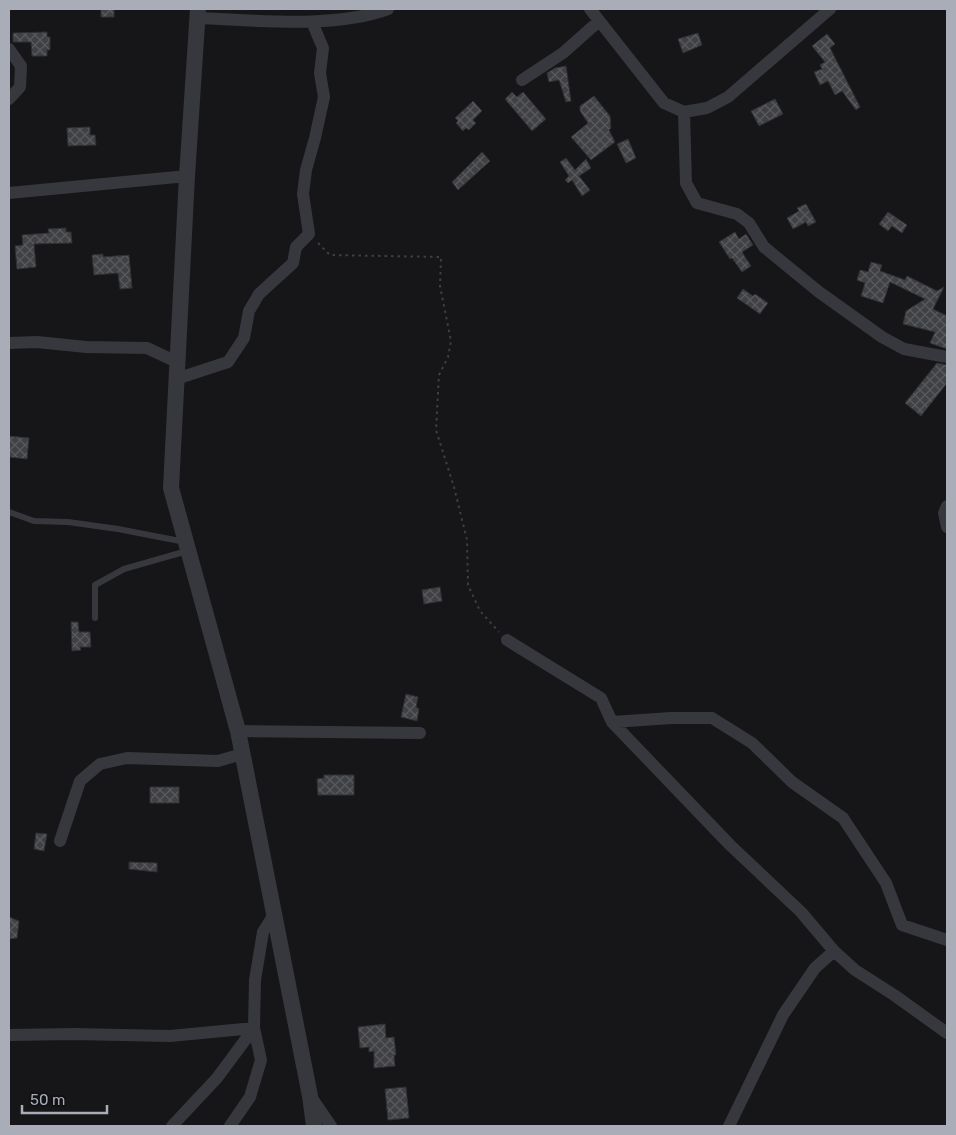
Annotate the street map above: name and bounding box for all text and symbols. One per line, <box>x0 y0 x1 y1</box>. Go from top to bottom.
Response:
scale bar <box>22 1082 108 1114</box>
text: 50 m <box>30 1091 65 1109</box>

